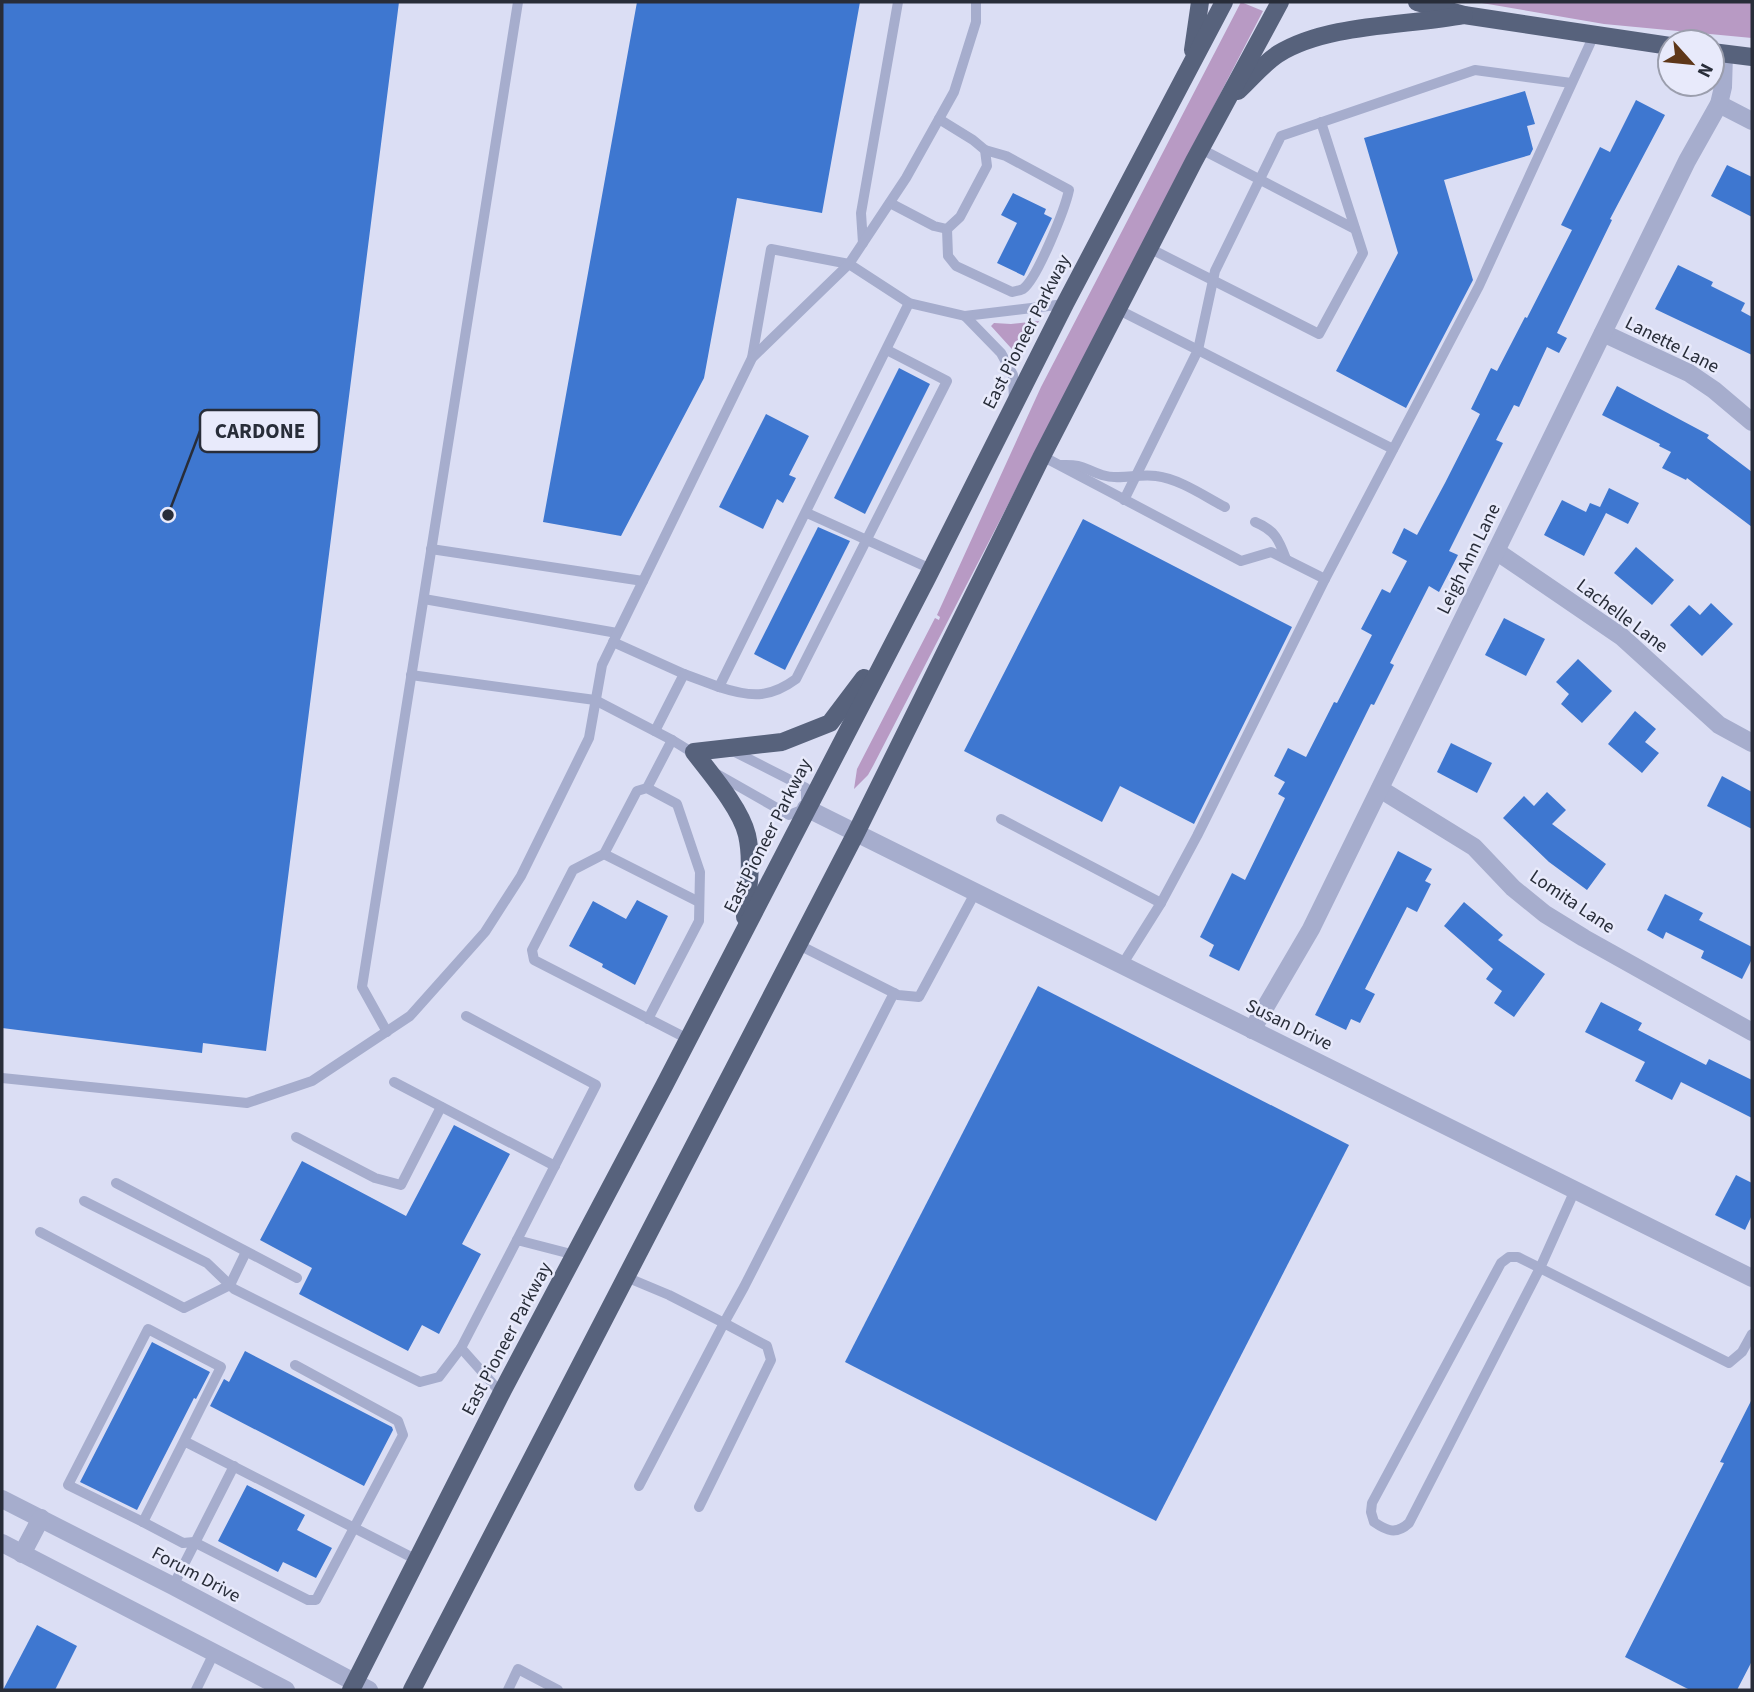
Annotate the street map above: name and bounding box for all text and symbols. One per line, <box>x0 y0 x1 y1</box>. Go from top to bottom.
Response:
north arrow <box>1656 28 1726 98</box>
text: N <box>1690 58 1720 82</box>
street label: East Pioneer Parkway <box>976 250 1078 414</box>
street label: Lanette Lane <box>1620 310 1724 380</box>
callout: CARDONE <box>200 410 319 452</box>
text: CARDONE <box>215 416 305 446</box>
street label: Leigh Ann Lane <box>1430 499 1508 619</box>
street label: Lachelle Lane <box>1570 572 1674 660</box>
street label: East Pioneer Parkway <box>717 754 819 918</box>
street label: Lomita Lane <box>1524 863 1620 941</box>
street label: Susan Drive <box>1241 992 1337 1058</box>
street label: East Pioneer Parkway <box>455 1257 559 1420</box>
street label: Forum Drive <box>147 1540 245 1610</box>

